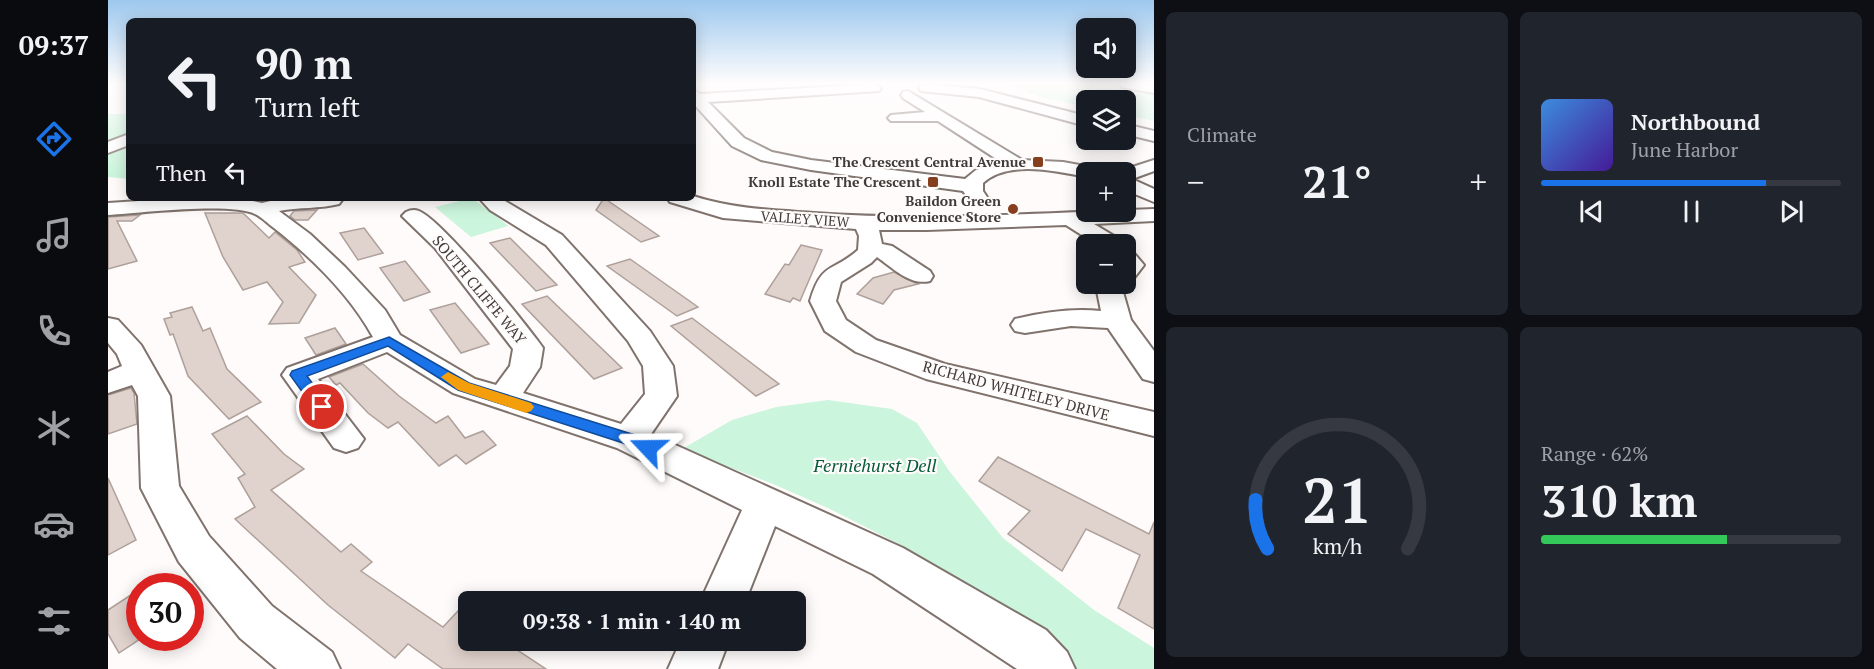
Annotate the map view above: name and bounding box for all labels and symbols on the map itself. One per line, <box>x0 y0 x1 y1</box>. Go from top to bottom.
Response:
place label: The Crescent Central Avenue <box>833 152 1026 171</box>
marker: The Crescent Central Avenue <box>1031 155 1045 169</box>
place label: Knoll Estate The Crescent <box>748 172 921 191</box>
marker: Knoll Estate The Crescent <box>926 175 940 189</box>
place label: Baildon Green Convenience Store <box>877 191 1001 226</box>
marker: Baildon Green Convenience Store <box>1006 202 1020 216</box>
street label: VALLEY VIEW <box>760 206 851 231</box>
street label: SOUTH CLIFFE WAY <box>428 231 531 348</box>
street label: RICHARD WHITELEY DRIVE <box>921 355 1112 425</box>
pin <box>296 381 347 432</box>
position arrow <box>616 416 680 480</box>
park label: Ferniehurst Dell <box>812 453 937 477</box>
speed limit sign: 30 <box>126 573 204 651</box>

